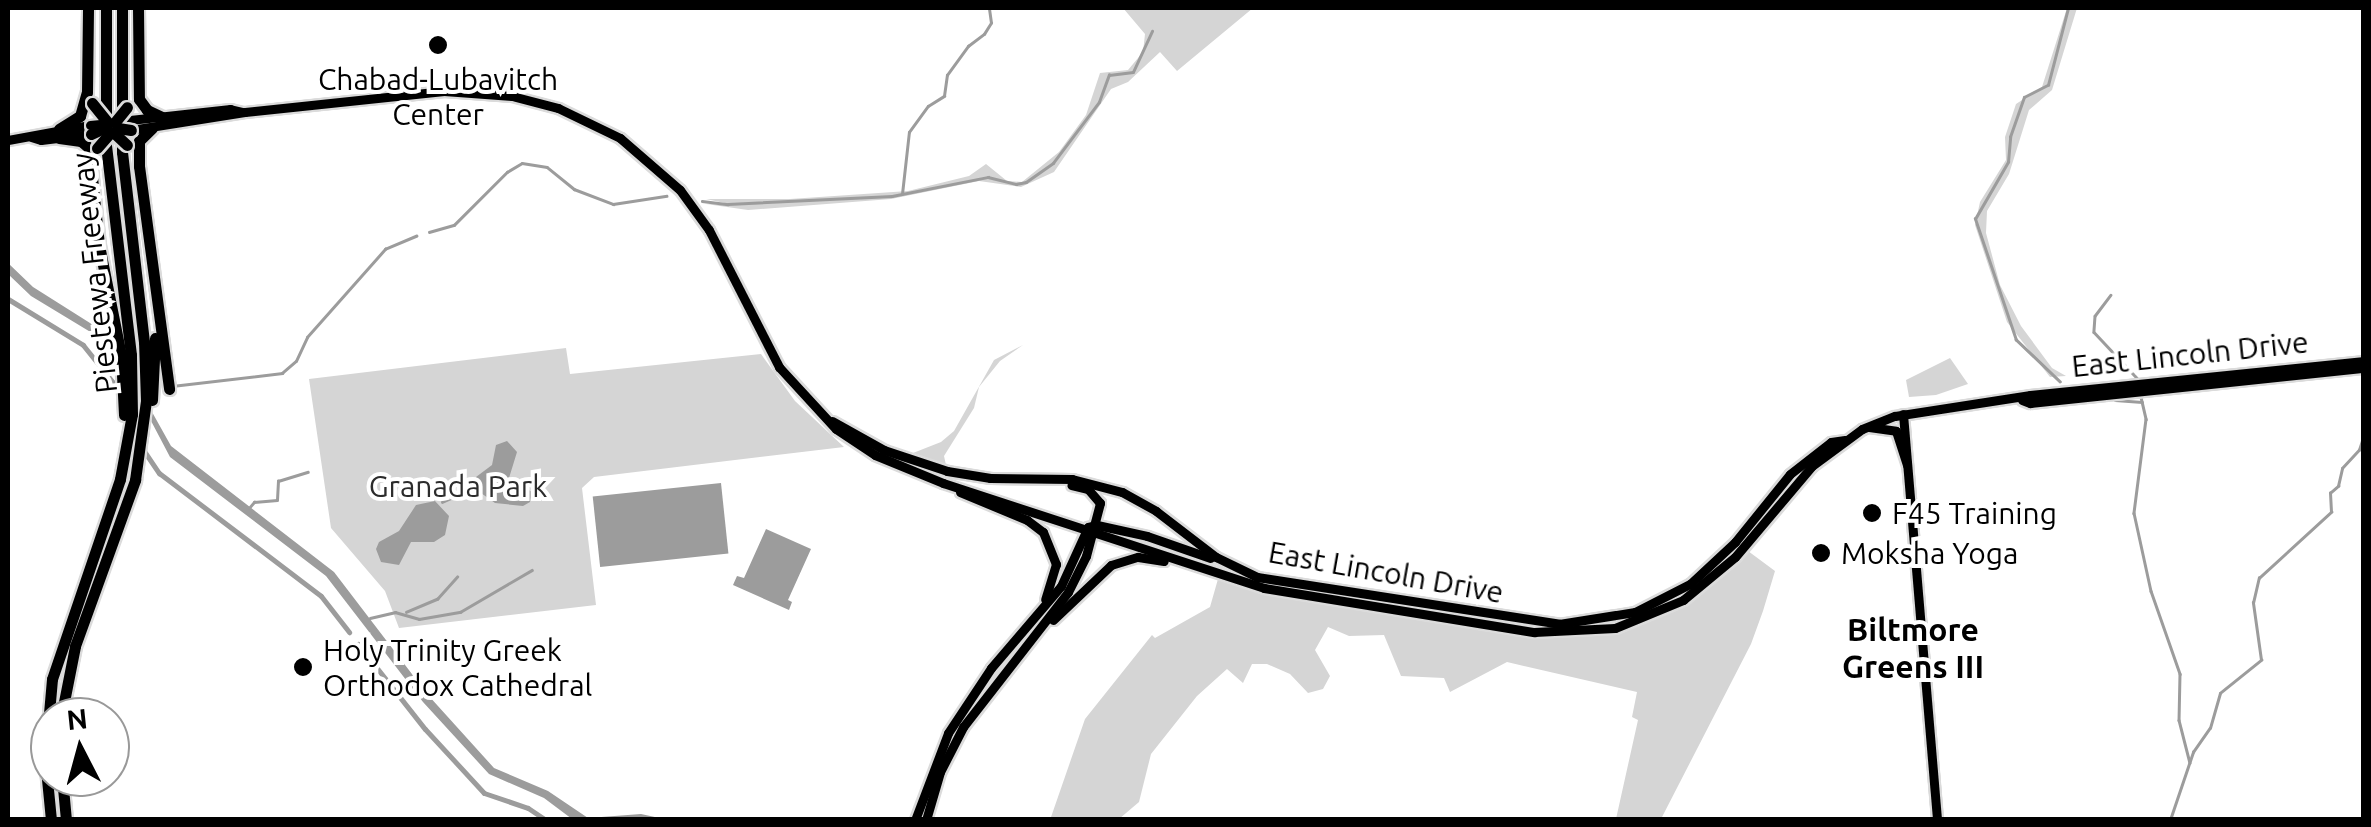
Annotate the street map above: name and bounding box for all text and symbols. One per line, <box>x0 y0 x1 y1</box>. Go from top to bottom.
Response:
marker: Chabad-Lubavitch Center <box>427 34 449 56</box>
place label: Chabad-Lubavitch Center <box>318 61 558 132</box>
street label: Piestewa Freeway <box>63 151 125 395</box>
street label: East Lincoln Drive <box>2070 324 2310 384</box>
park label: Granada Park <box>369 468 547 504</box>
place label: F45 Training <box>1892 495 2057 531</box>
marker: F45 Training <box>1861 502 1883 524</box>
street label: East Lincoln Drive <box>1266 534 1506 610</box>
place label: Moksha Yoga <box>1841 535 2018 571</box>
marker: Moksha Yoga <box>1810 542 1832 564</box>
district label: Biltmore Greens III <box>1842 611 1984 686</box>
place label: Holy Trinity Greek Orthodox Cathedral <box>323 632 592 702</box>
marker: Holy Trinity Greek Orthodox Cathedral <box>292 656 314 678</box>
north arrow <box>30 697 130 797</box>
text: N <box>65 702 89 735</box>

